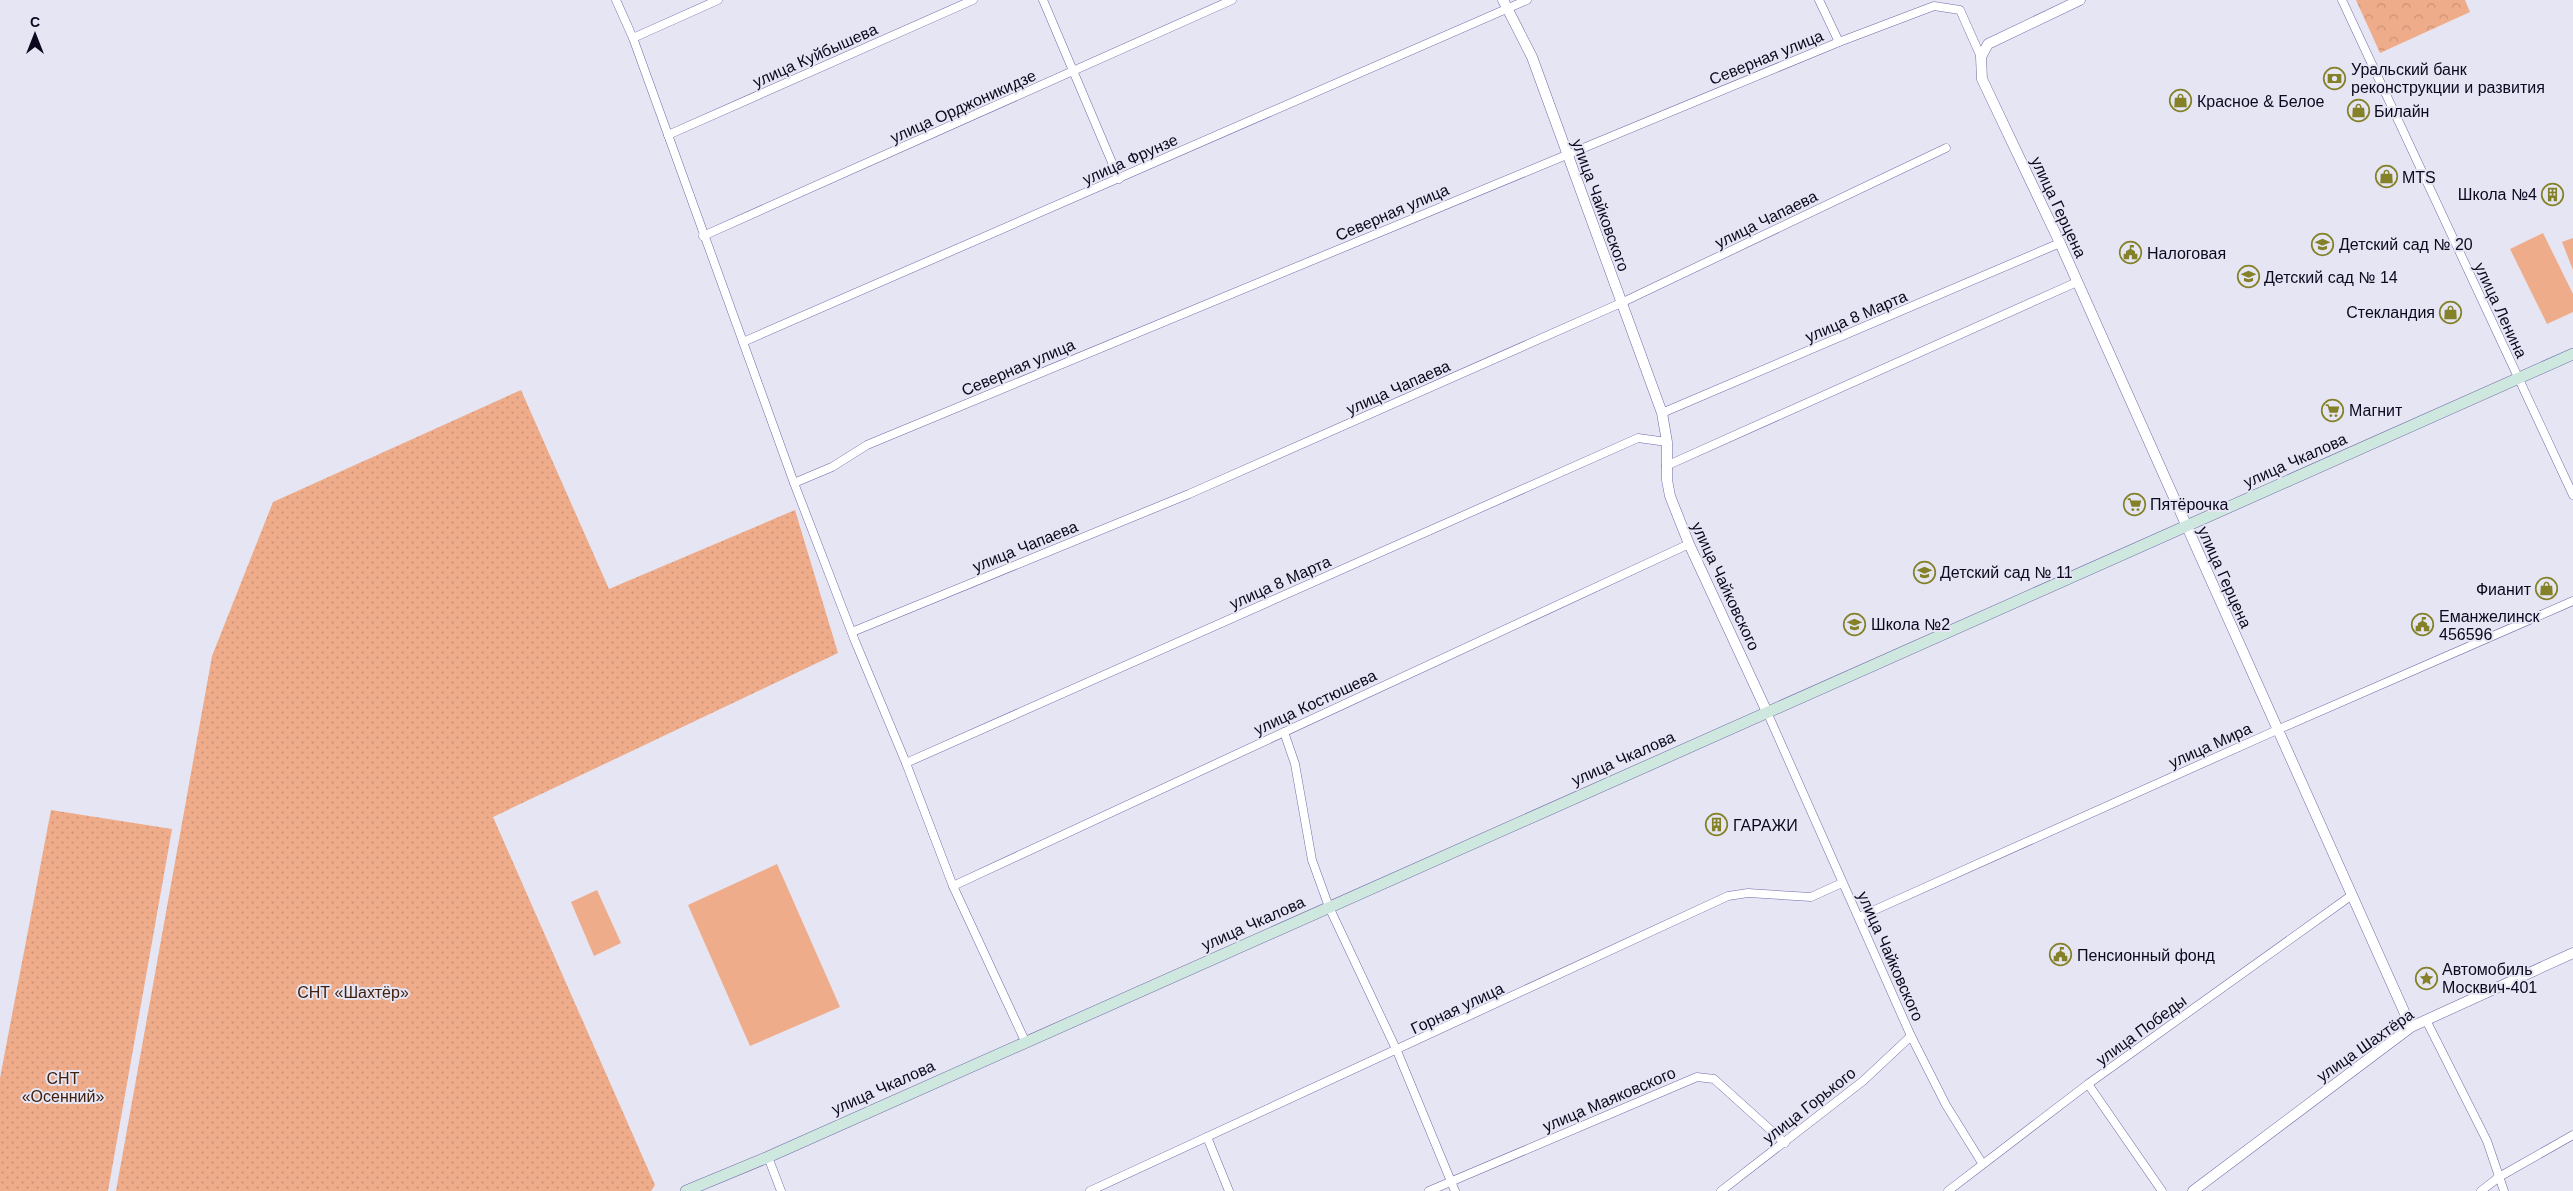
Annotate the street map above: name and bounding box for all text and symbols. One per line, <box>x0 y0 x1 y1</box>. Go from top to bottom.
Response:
north arrow <box>10 10 60 60</box>
text: С <box>30 14 40 30</box>
street label: улица Куйбышева <box>750 20 880 91</box>
street label: Северная улица <box>1707 27 1826 88</box>
place label: Уральский банк реконструкции и развития <box>2351 61 2545 96</box>
bank icon: Уральский банк реконструкции и развития <box>2323 66 2347 90</box>
street label: улица Орджоникидзе <box>888 67 1039 146</box>
shop icon: Красное & Белое <box>2169 89 2193 113</box>
place label: Красное & Белое <box>2197 93 2325 110</box>
shop icon: Билайн <box>2346 99 2370 123</box>
place label: Билайн <box>2374 103 2429 120</box>
street label: улица Фрунзе <box>1080 131 1180 188</box>
street label: улица Чайковского <box>1569 137 1632 274</box>
street label: улица Герцена <box>2028 154 2089 260</box>
shop icon: MTS <box>2374 165 2398 189</box>
place label: MTS <box>2402 169 2436 186</box>
street label: Северная улица <box>1333 181 1451 244</box>
building icon: Школа №4 <box>2541 182 2565 206</box>
place label: Школа №4 <box>2458 186 2537 203</box>
street label: улица Чапаева <box>1712 187 1820 252</box>
school or university icon: Детский сад № 20 <box>2311 232 2335 256</box>
place label: Детский сад № 20 <box>2339 236 2473 253</box>
public building icon: Налоговая <box>2119 241 2143 265</box>
place label: Налоговая <box>2147 245 2226 262</box>
street label: улица Ленина <box>2471 260 2530 361</box>
school or university icon: Детский сад № 14 <box>2236 265 2260 289</box>
place label: Детский сад № 14 <box>2264 269 2398 286</box>
street label: улица 8 Марта <box>1803 287 1910 346</box>
shop icon: Стекландия <box>2439 300 2463 324</box>
place label: Стекландия <box>2346 304 2435 321</box>
street label: Северная улица <box>959 336 1077 399</box>
street label: улица Чапаева <box>1344 357 1453 418</box>
supermarket icon: Магнит <box>2321 398 2345 422</box>
place label: Магнит <box>2349 402 2403 419</box>
street label: улица Чкалова <box>2241 430 2349 491</box>
supermarket icon: Пятёрочка <box>2122 492 2146 516</box>
place label: Пятёрочка <box>2150 496 2229 513</box>
street label: улица Чапаева <box>970 518 1080 575</box>
street label: улица Чайковского <box>1688 519 1763 653</box>
street label: улица Герцена <box>2195 524 2255 631</box>
street label: улица 8 Марта <box>1227 553 1333 612</box>
school or university icon: Детский сад № 11 <box>1912 560 1936 584</box>
place label: Детский сад № 11 <box>1940 564 2073 581</box>
shop icon: Фианит <box>2535 577 2559 601</box>
place label: Фианит <box>2476 581 2532 598</box>
place label: Еманжелинск 456596 <box>2439 608 2541 643</box>
school or university icon: Школа №2 <box>1843 612 1867 636</box>
public building icon: Еманжелинск 456596 <box>2411 613 2435 637</box>
place label: Школа №2 <box>1871 616 1950 633</box>
street label: улица Костюшева <box>1251 667 1379 738</box>
street label: улица Мира <box>2166 720 2254 771</box>
street label: улица Чкалова <box>1569 728 1677 789</box>
building icon: ГАРАЖИ <box>1705 813 1729 837</box>
place label: ГАРАЖИ <box>1733 817 1798 834</box>
street label: улица Чайковского <box>1854 889 1927 1024</box>
street label: улица Чкалова <box>1199 893 1307 954</box>
public building icon: Пенсионный фонд <box>2049 943 2073 967</box>
place label: Пенсионный фонд <box>2077 947 2216 964</box>
place label: Автомобиль Москвич-401 <box>2442 961 2537 996</box>
place icon: Автомобиль Москвич-401 <box>2414 966 2438 990</box>
street label: Горная улица <box>1408 980 1506 1037</box>
park label: СНТ «Шахтёр» <box>297 984 409 1001</box>
street label: улица Победы <box>2093 992 2190 1069</box>
street label: улица Шахтёра <box>2314 1006 2417 1085</box>
street label: улица Чкалова <box>829 1057 937 1118</box>
street label: улица Маяковского <box>1540 1064 1678 1135</box>
street label: улица Горького <box>1760 1064 1859 1147</box>
park label: СНТ «Осенний» <box>22 1070 104 1105</box>

